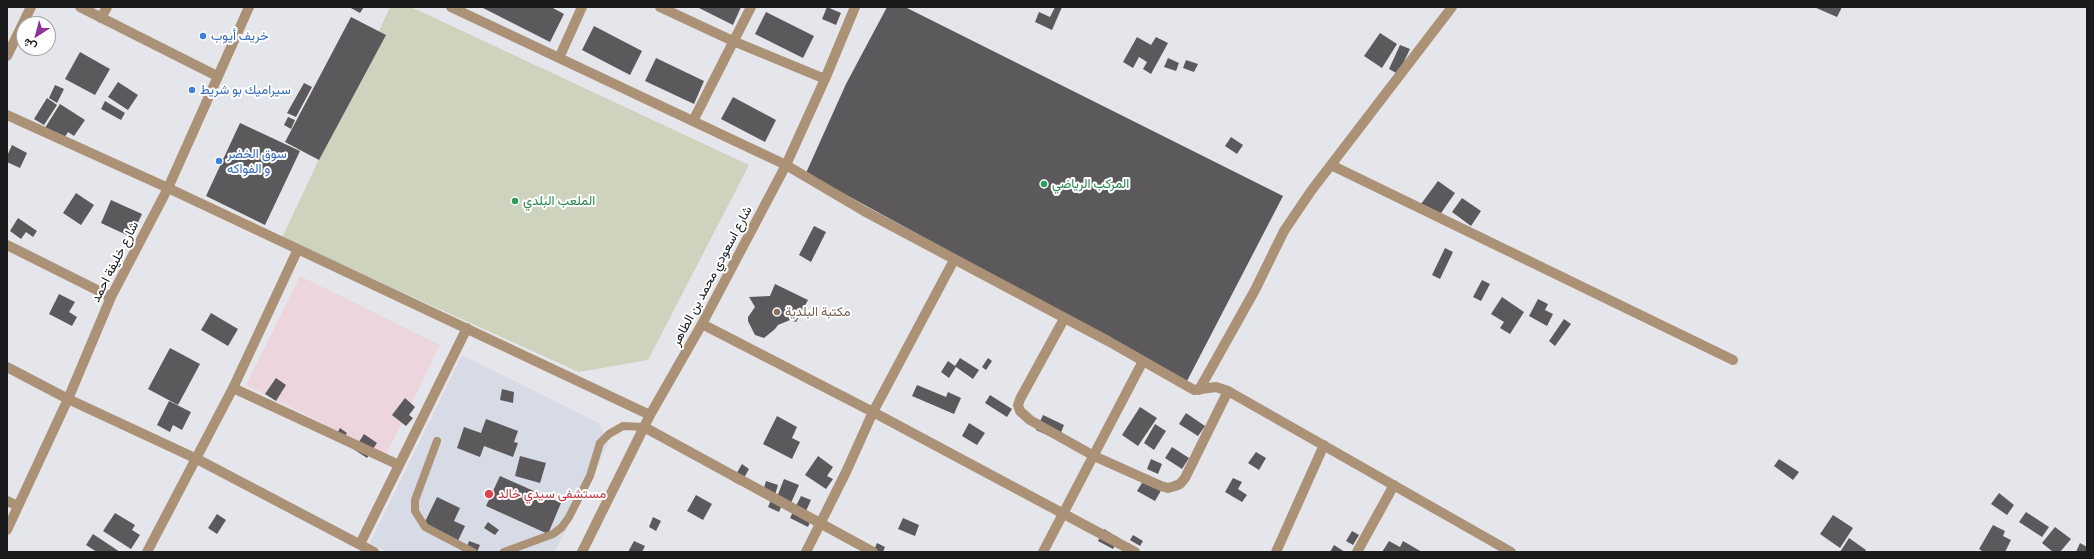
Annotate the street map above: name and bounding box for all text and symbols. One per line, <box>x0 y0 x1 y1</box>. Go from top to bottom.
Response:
north arrow <box>16 16 56 56</box>
place label: خريف أيوب <box>211 28 269 44</box>
marker: خريف أيوب <box>198 31 208 41</box>
text: ش <box>20 35 39 54</box>
place label: سيراميك بو شريط <box>200 82 291 98</box>
marker: سيراميك بو شريط <box>187 85 197 95</box>
place label: سوق الخضر و الفواكه <box>227 146 287 177</box>
marker: سوق الخضر و الفواكه <box>214 156 224 166</box>
place label: المركب الرياضي <box>1052 176 1129 192</box>
marker: المركب الرياضي <box>1039 179 1049 189</box>
place label: الملعب البلدي <box>523 193 595 209</box>
marker: الملعب البلدي <box>510 196 520 206</box>
street label: شارع اسعودي محمد بن الطاهر <box>668 203 756 349</box>
street label: شارع خليفة احمد <box>88 219 142 305</box>
place label: مكتبة البلدية <box>785 304 851 320</box>
marker: مكتبة البلدية <box>772 307 782 317</box>
place label: مستشفى سيدي خالد <box>498 486 606 502</box>
marker: مستشفى سيدي خالد <box>483 488 495 500</box>

